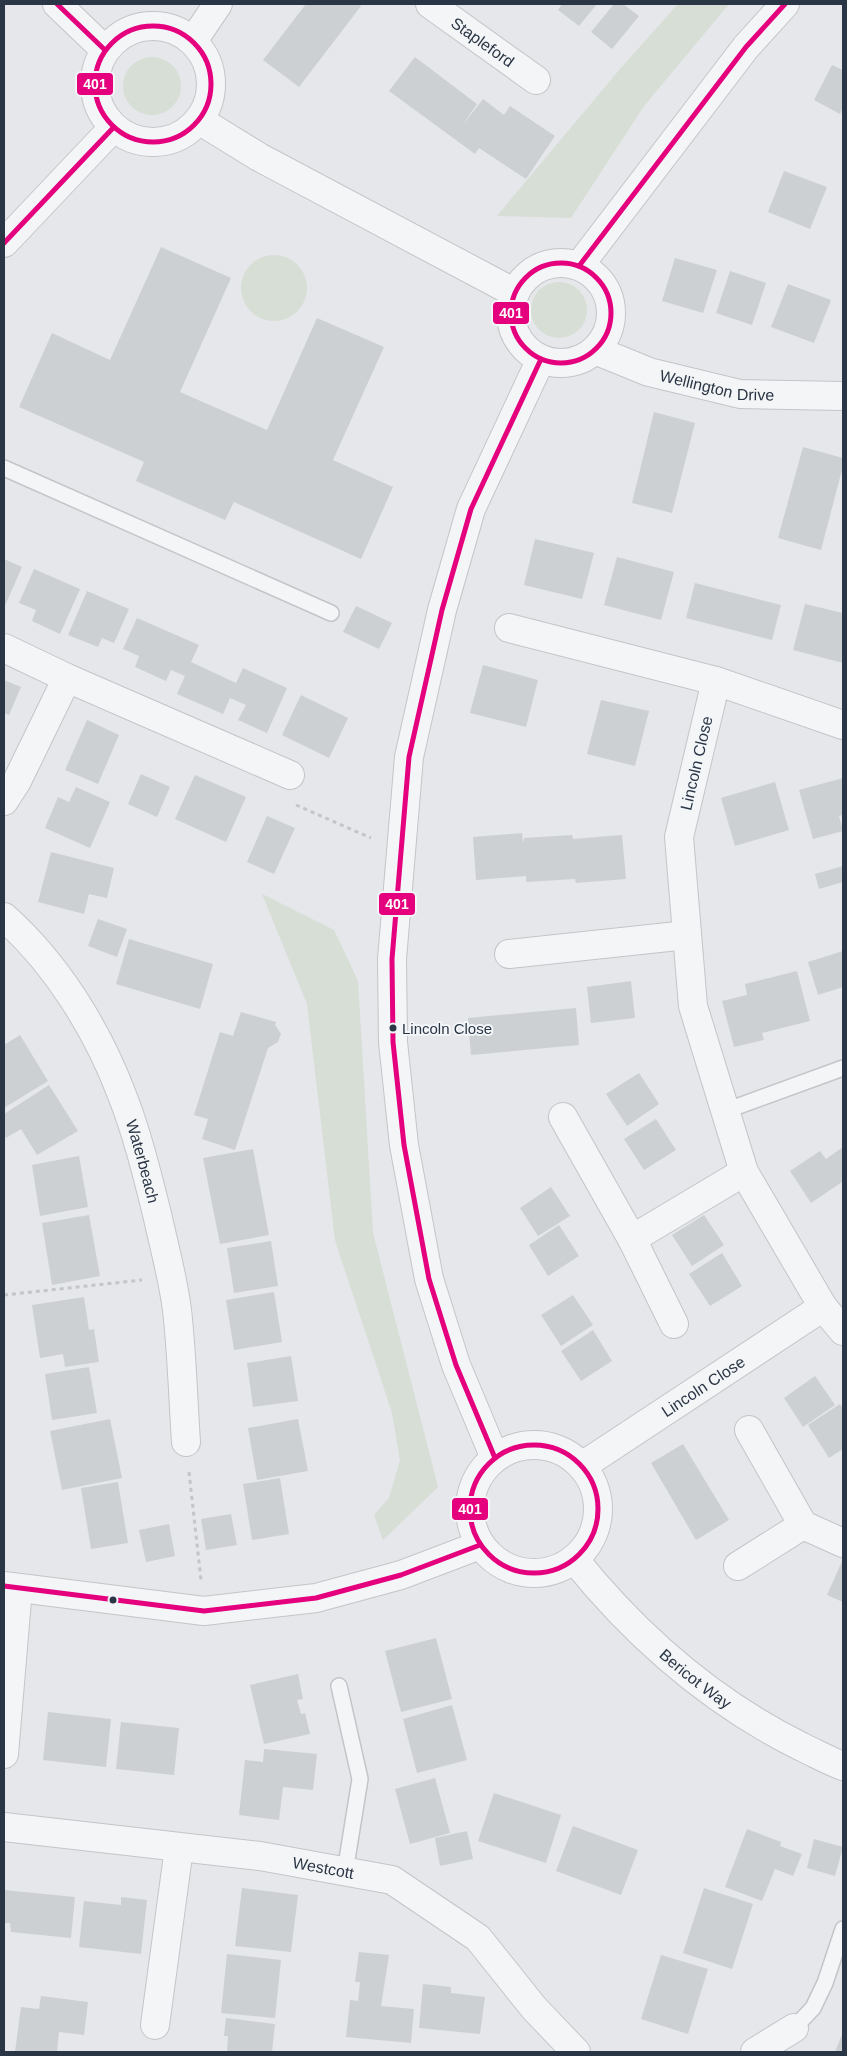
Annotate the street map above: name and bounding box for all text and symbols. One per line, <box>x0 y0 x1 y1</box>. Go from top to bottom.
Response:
street label: Stapleford <box>448 14 517 70</box>
line badge: 401 <box>76 72 114 96</box>
text: 401 <box>83 76 107 92</box>
line badge: 401 <box>492 301 530 325</box>
text: 401 <box>499 305 523 321</box>
street label: Wellington Drive <box>658 367 774 404</box>
street label: Lincoln Close <box>677 714 716 812</box>
line badge: 401 <box>378 892 416 916</box>
text: 401 <box>385 896 409 912</box>
place label: Lincoln Close <box>402 1020 492 1037</box>
marker: Lincoln Close <box>388 1023 398 1033</box>
street label: Waterbeach <box>123 1118 162 1205</box>
street label: Lincoln Close <box>659 1353 748 1420</box>
line badge: 401 <box>451 1497 489 1521</box>
text: 401 <box>458 1501 482 1517</box>
unlabelled marker <box>108 1595 118 1605</box>
street label: Bericot Way <box>656 1646 734 1712</box>
street label: Westcott <box>291 1854 356 1882</box>

